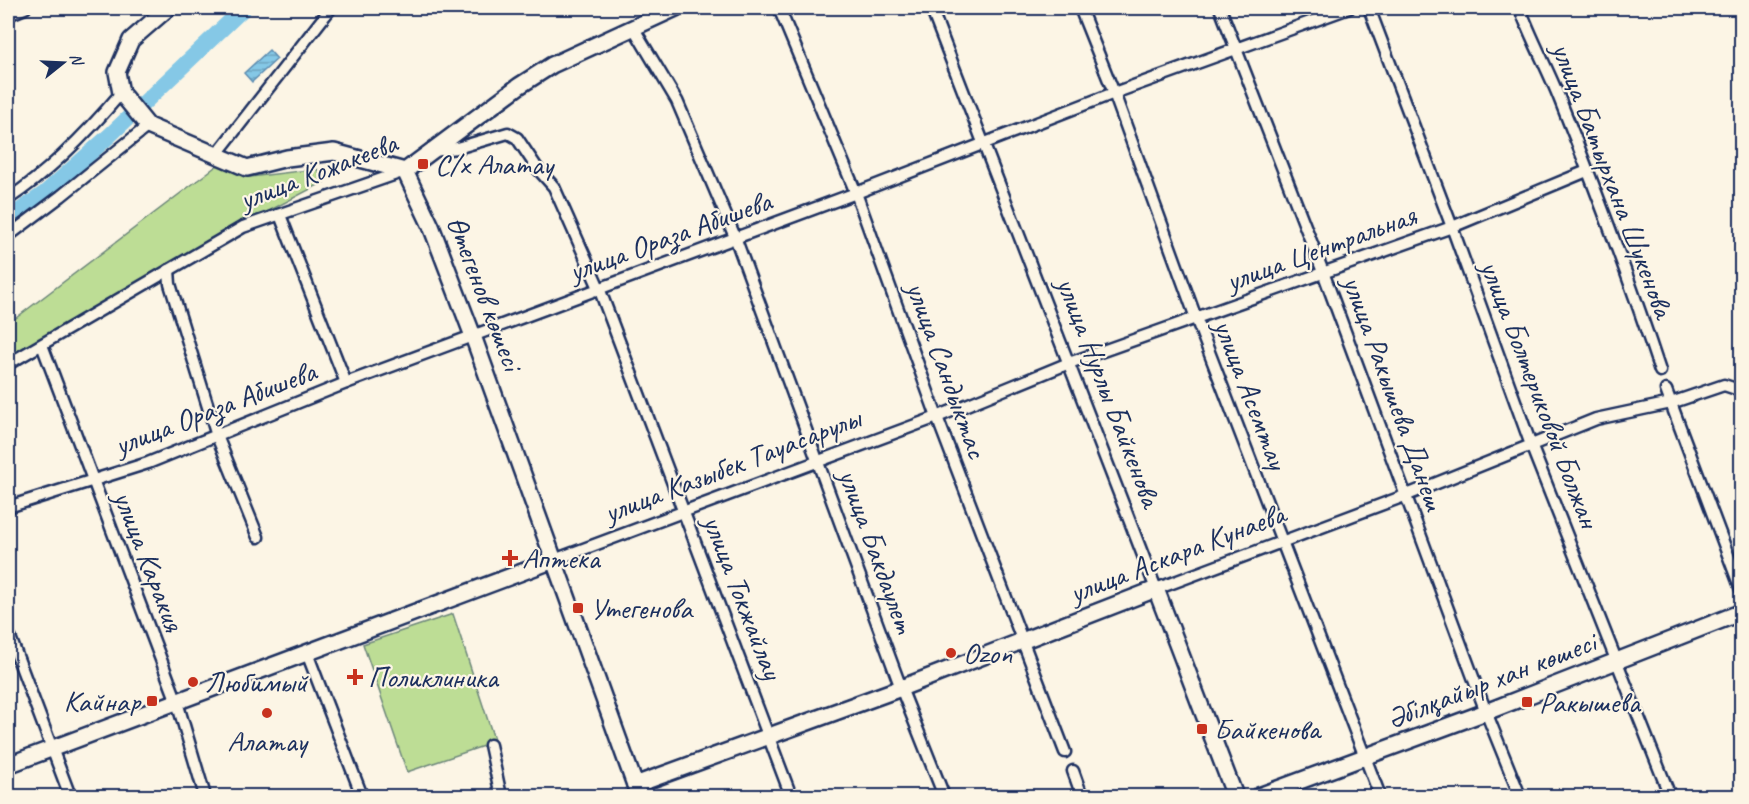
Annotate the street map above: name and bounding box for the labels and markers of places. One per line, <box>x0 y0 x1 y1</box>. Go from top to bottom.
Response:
place label: С/х Алатау <box>435 145 556 183</box>
marker: С/х Алатау <box>416 157 430 171</box>
place label: Аптека <box>522 539 602 577</box>
marker: Аптека <box>503 551 517 565</box>
place label: Утегенова <box>590 589 694 627</box>
marker: Утегенова <box>571 601 585 615</box>
place label: Ozon <box>963 634 1013 672</box>
marker: Ozon <box>944 646 958 660</box>
place label: Поликлиника <box>368 658 500 696</box>
place label: Любимый <box>205 663 309 701</box>
marker: Поликлиника <box>346 668 364 686</box>
marker: Любимый <box>186 675 200 689</box>
place label: Кайнар <box>64 682 142 720</box>
place label: Ракышева <box>1539 683 1642 721</box>
marker: Кайнар <box>145 694 159 708</box>
marker: Ракышева <box>1520 695 1534 709</box>
marker: Алатау <box>260 706 274 720</box>
place label: Байкенова <box>1214 710 1322 748</box>
place label: Алатау <box>227 722 309 760</box>
marker: Байкенова <box>1195 722 1209 736</box>

